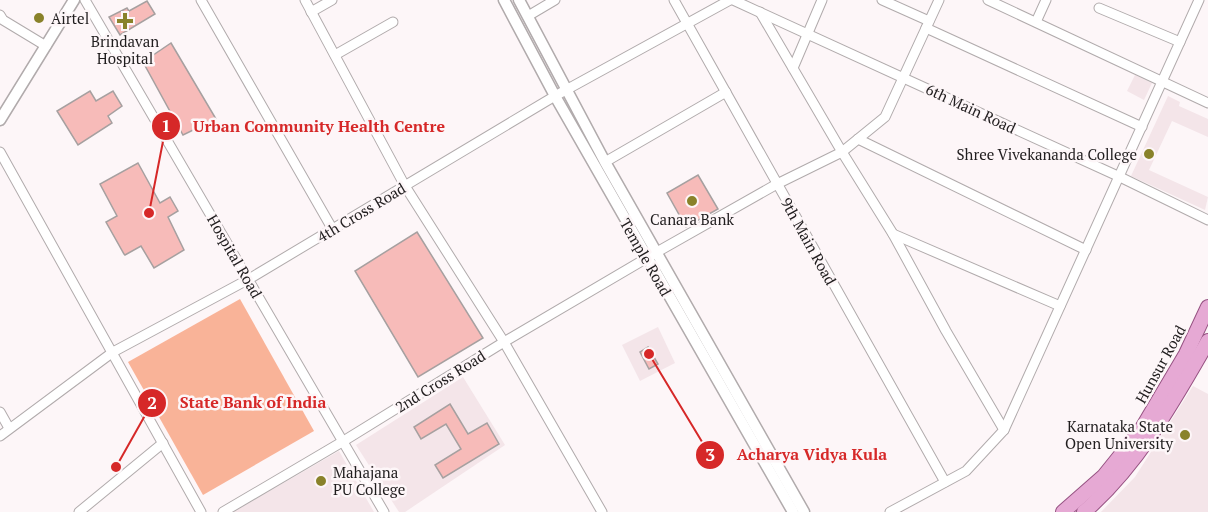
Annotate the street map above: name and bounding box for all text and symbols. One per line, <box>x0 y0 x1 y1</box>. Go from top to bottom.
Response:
place label: Airtel <box>51 8 89 28</box>
marker: Airtel <box>32 11 46 25</box>
marker: Brindavan Hospital <box>116 12 134 30</box>
place label: Brindavan Hospital <box>91 31 159 68</box>
street label: 6th Main Road <box>923 78 1019 138</box>
callout: Urban Community Health Centre <box>151 109 457 143</box>
text: 1 <box>161 113 171 137</box>
text: Urban Community Health Centre <box>193 115 445 137</box>
place label: Shree Vivekananda College <box>957 144 1137 164</box>
marker: Shree Vivekananda College <box>1142 147 1156 161</box>
street label: 4th Cross Road <box>313 178 409 246</box>
marker: Canara Bank <box>685 194 699 208</box>
street label: 9th Main Road <box>777 194 841 288</box>
place label: Canara Bank <box>650 209 734 229</box>
street label: Hospital Road <box>203 211 267 301</box>
street label: Temple Road <box>616 215 676 299</box>
street label: Hunsur Road <box>1130 321 1190 407</box>
street label: 2nd Cross Road <box>391 345 489 417</box>
callout: State Bank of India <box>137 386 338 420</box>
text: 2 <box>147 390 157 414</box>
text: State Bank of India <box>180 391 326 413</box>
place label: Karnataka State Open University <box>1065 416 1173 453</box>
marker: Karnataka State Open University <box>1178 428 1192 442</box>
callout: Acharya Vidya Kula <box>695 438 900 472</box>
text: 3 <box>705 442 715 466</box>
text: Acharya Vidya Kula <box>737 443 887 465</box>
place label: Mahajana PU College <box>333 462 405 499</box>
marker: Mahajana PU College <box>314 474 328 488</box>

